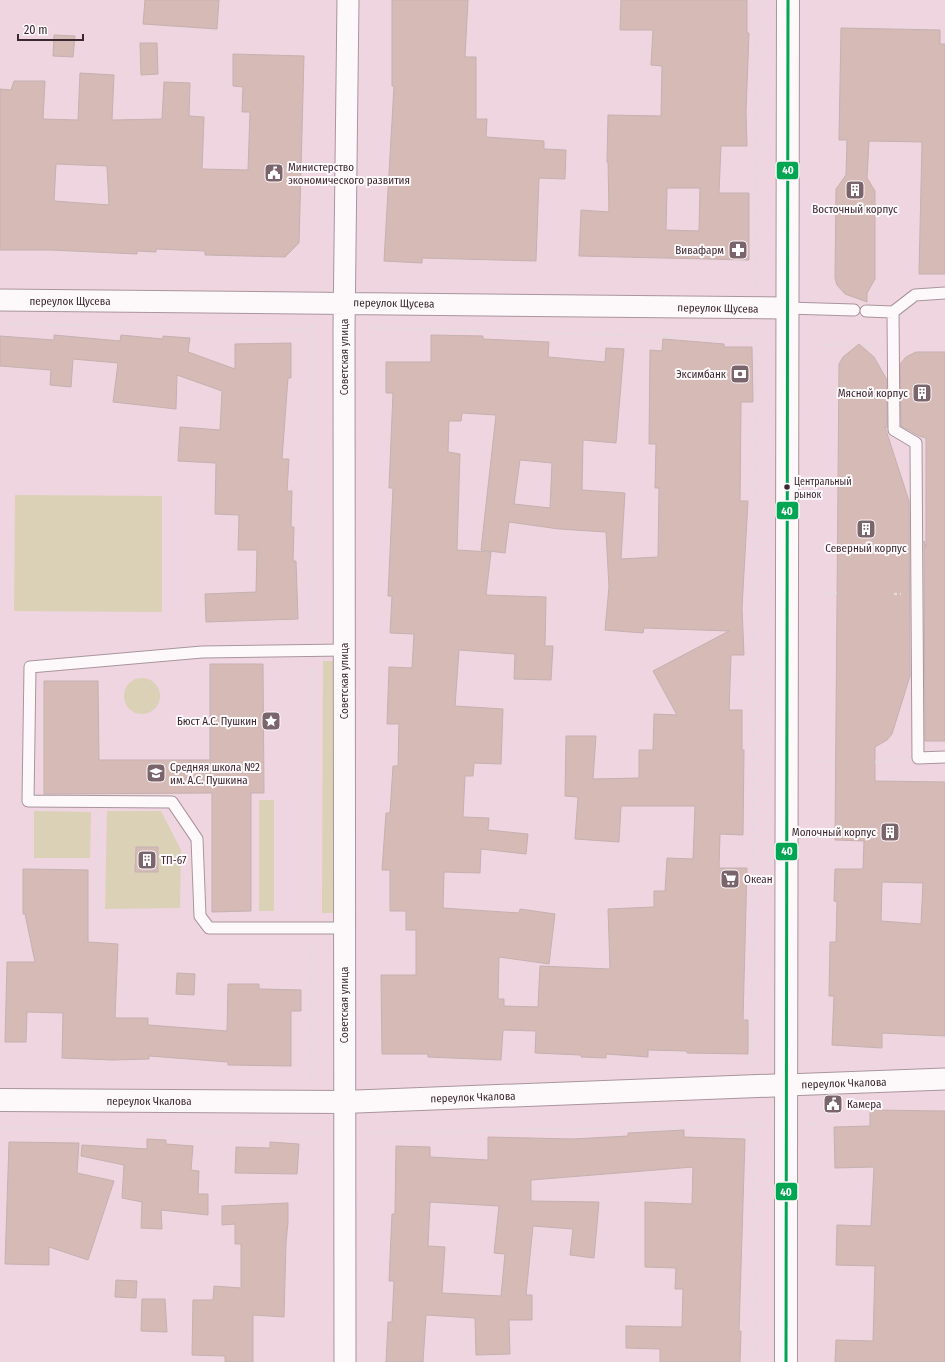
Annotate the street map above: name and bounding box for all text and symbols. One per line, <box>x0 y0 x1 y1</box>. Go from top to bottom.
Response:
scale bar <box>18 16 83 42</box>
text: 20 m <box>24 23 48 37</box>
place label: Министерство экономического развития <box>288 161 410 187</box>
line badge: 40 <box>776 161 799 180</box>
public building icon: Министерство экономического развития <box>263 162 285 184</box>
text: 40 <box>782 164 794 177</box>
building icon: Восточный корпус <box>844 179 866 201</box>
place label: Восточный корпус <box>812 203 898 216</box>
pharmacy icon: Вивафарм <box>727 239 749 261</box>
place label: Вивафарм <box>675 244 724 257</box>
street label: переулок Щусева <box>29 295 111 308</box>
street label: переулок Щусева <box>353 296 435 311</box>
street label: переулок Щусева <box>677 301 759 316</box>
street label: Советская улица <box>338 319 351 395</box>
bank icon: Эксимбанк <box>729 363 751 385</box>
place label: Эксимбанк <box>676 368 727 381</box>
building icon: Мясной корпус <box>911 382 933 404</box>
place label: Мясной корпус <box>838 387 908 400</box>
place label: Центральный рынок <box>794 476 852 501</box>
marker: Центральный рынок <box>782 482 792 492</box>
line badge: 40 <box>776 501 799 520</box>
text: 40 <box>781 505 793 518</box>
building icon: Северный корпус <box>855 518 877 540</box>
place label: Северный корпус <box>825 542 907 555</box>
street label: Советская улица <box>338 643 351 719</box>
place icon: Бюст А.С. Пушкин <box>260 710 282 732</box>
place label: Бюст А.С. Пушкин <box>177 715 257 728</box>
place label: Средняя школа №2 им. А.С. Пушкина <box>170 761 260 787</box>
school or university icon: Средняя школа №2 им. А.С. Пушкина <box>145 762 167 784</box>
building icon: Молочный корпус <box>879 821 901 843</box>
place label: Молочный корпус <box>792 826 876 839</box>
line badge: 40 <box>775 842 798 861</box>
text: 40 <box>781 845 793 858</box>
building icon: ТП-67 <box>136 849 158 871</box>
place label: ТП-67 <box>161 854 187 867</box>
supermarket icon: Океан <box>719 868 741 890</box>
place label: Океан <box>744 873 773 886</box>
street label: Советская улица <box>338 967 351 1043</box>
street label: переулок Чкалова <box>801 1076 887 1091</box>
street label: переулок Чкалова <box>430 1090 516 1105</box>
public building icon: Камера <box>822 1093 844 1115</box>
street label: переулок Чкалова <box>106 1095 192 1108</box>
place label: Камера <box>847 1098 881 1111</box>
line badge: 40 <box>775 1182 798 1201</box>
text: 40 <box>780 1186 792 1199</box>

